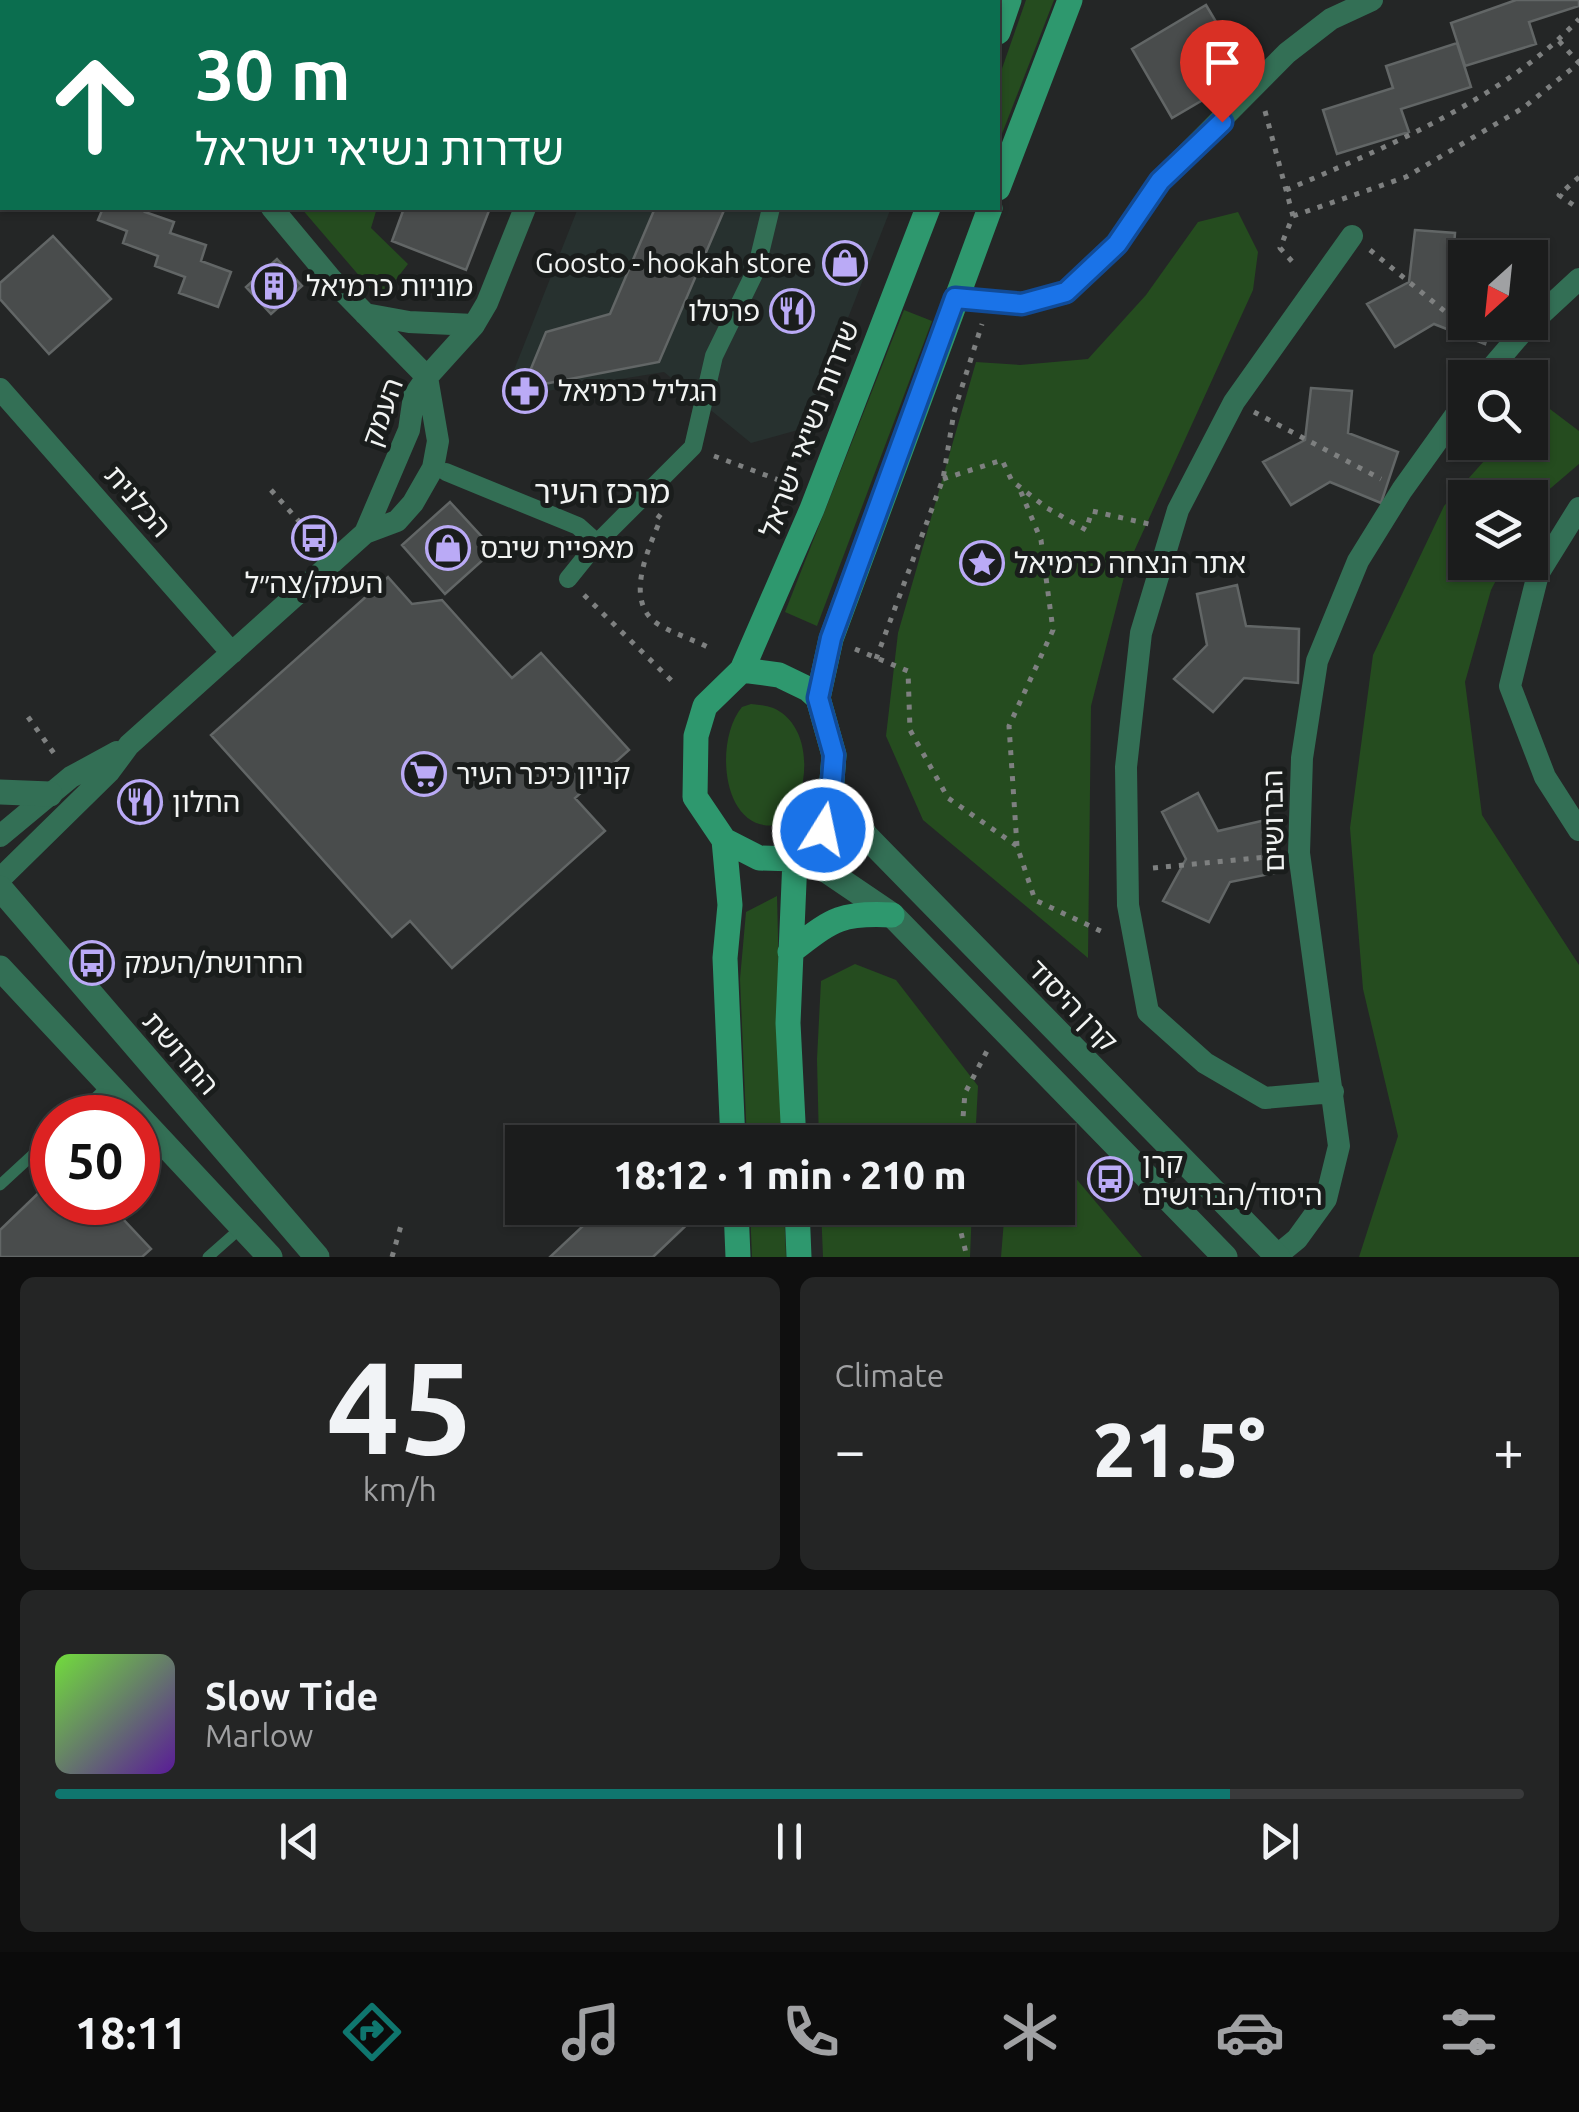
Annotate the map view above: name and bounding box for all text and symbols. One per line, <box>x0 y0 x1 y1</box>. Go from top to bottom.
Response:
pin <box>1180 20 1265 123</box>
text: 30 m <box>195 35 351 113</box>
icon: arrive <box>1195 35 1250 90</box>
icon: ahead <box>30 40 160 170</box>
text: שדרות נשיאי ישראל <box>195 123 564 174</box>
shop icon: Goosto - hookah store <box>822 240 868 286</box>
north arrow <box>1448 240 1548 340</box>
map controls <box>1448 240 1548 580</box>
place label: Goosto - hookah store <box>535 247 812 278</box>
building icon: מוניות כרמיאל <box>251 263 297 309</box>
place label: מוניות כרמיאל <box>306 270 473 301</box>
restaurant icon: פרטלו <box>769 288 815 334</box>
place label: פרטלו <box>688 295 760 326</box>
street label: שדרות נשיאי ישראל <box>753 316 864 542</box>
button: search <box>1448 360 1548 460</box>
pharmacy icon: הגליל כרמיאל <box>502 368 548 414</box>
street label: העמק <box>355 374 408 450</box>
place label: הגליל כרמיאל <box>558 375 717 406</box>
street label: הכלנית <box>99 459 178 542</box>
district label: מרכז העיר <box>534 473 670 509</box>
button: layers <box>1448 480 1548 580</box>
bus stop icon: העמק/צה״ל <box>291 515 337 561</box>
shop icon: מאפיית שיבס <box>425 525 471 571</box>
place label: מאפיית שיבס <box>480 532 634 563</box>
place icon: אתר הנצחה כרמיאל <box>959 540 1005 586</box>
place label: אתר הנצחה כרמיאל <box>1014 547 1246 578</box>
place label: העמק/צה״ל <box>245 567 383 598</box>
supermarket icon: קניון כיכר העיר <box>401 751 447 797</box>
place label: קניון כיכר העיר <box>456 758 631 789</box>
street label: הברושים <box>1256 769 1289 873</box>
position arrow <box>771 778 875 882</box>
restaurant icon: החלון <box>117 779 163 825</box>
place label: החלון <box>172 786 240 817</box>
bus stop icon: החרושת/העמק <box>69 940 115 986</box>
place label: החרושת/העמק <box>124 947 303 978</box>
street label: קרן היסוד <box>1022 953 1124 1057</box>
street label: החרושת <box>137 1005 225 1100</box>
speed limit sign: 50 <box>30 1095 160 1225</box>
place label: קרן היסוד/הברושים <box>1142 1147 1322 1210</box>
text: 18:12 · 1 min · 210 m <box>613 1154 967 1196</box>
bus stop icon: קרן היסוד/הברושים <box>1087 1156 1133 1202</box>
text: 45 <box>326 1333 473 1479</box>
text: Climate <box>835 1357 945 1393</box>
text: 21.5° <box>1093 1407 1266 1491</box>
text: − <box>835 1419 866 1480</box>
text: + <box>1493 1419 1524 1480</box>
text: km/h <box>363 1471 437 1507</box>
text: Slow Tide <box>205 1675 378 1717</box>
text: Marlow <box>205 1717 313 1753</box>
icon: previous <box>272 1814 327 1869</box>
icon: pause <box>762 1814 817 1869</box>
icon: next <box>1252 1814 1307 1869</box>
icon: directions <box>337 1997 407 2067</box>
icon: music <box>556 1997 626 2067</box>
icon: phone <box>776 1997 846 2067</box>
icon: climate <box>995 1997 1065 2067</box>
icon: car <box>1215 1997 1285 2067</box>
icon: filters <box>1434 1997 1504 2067</box>
text: 18:11 <box>75 2007 187 2058</box>

